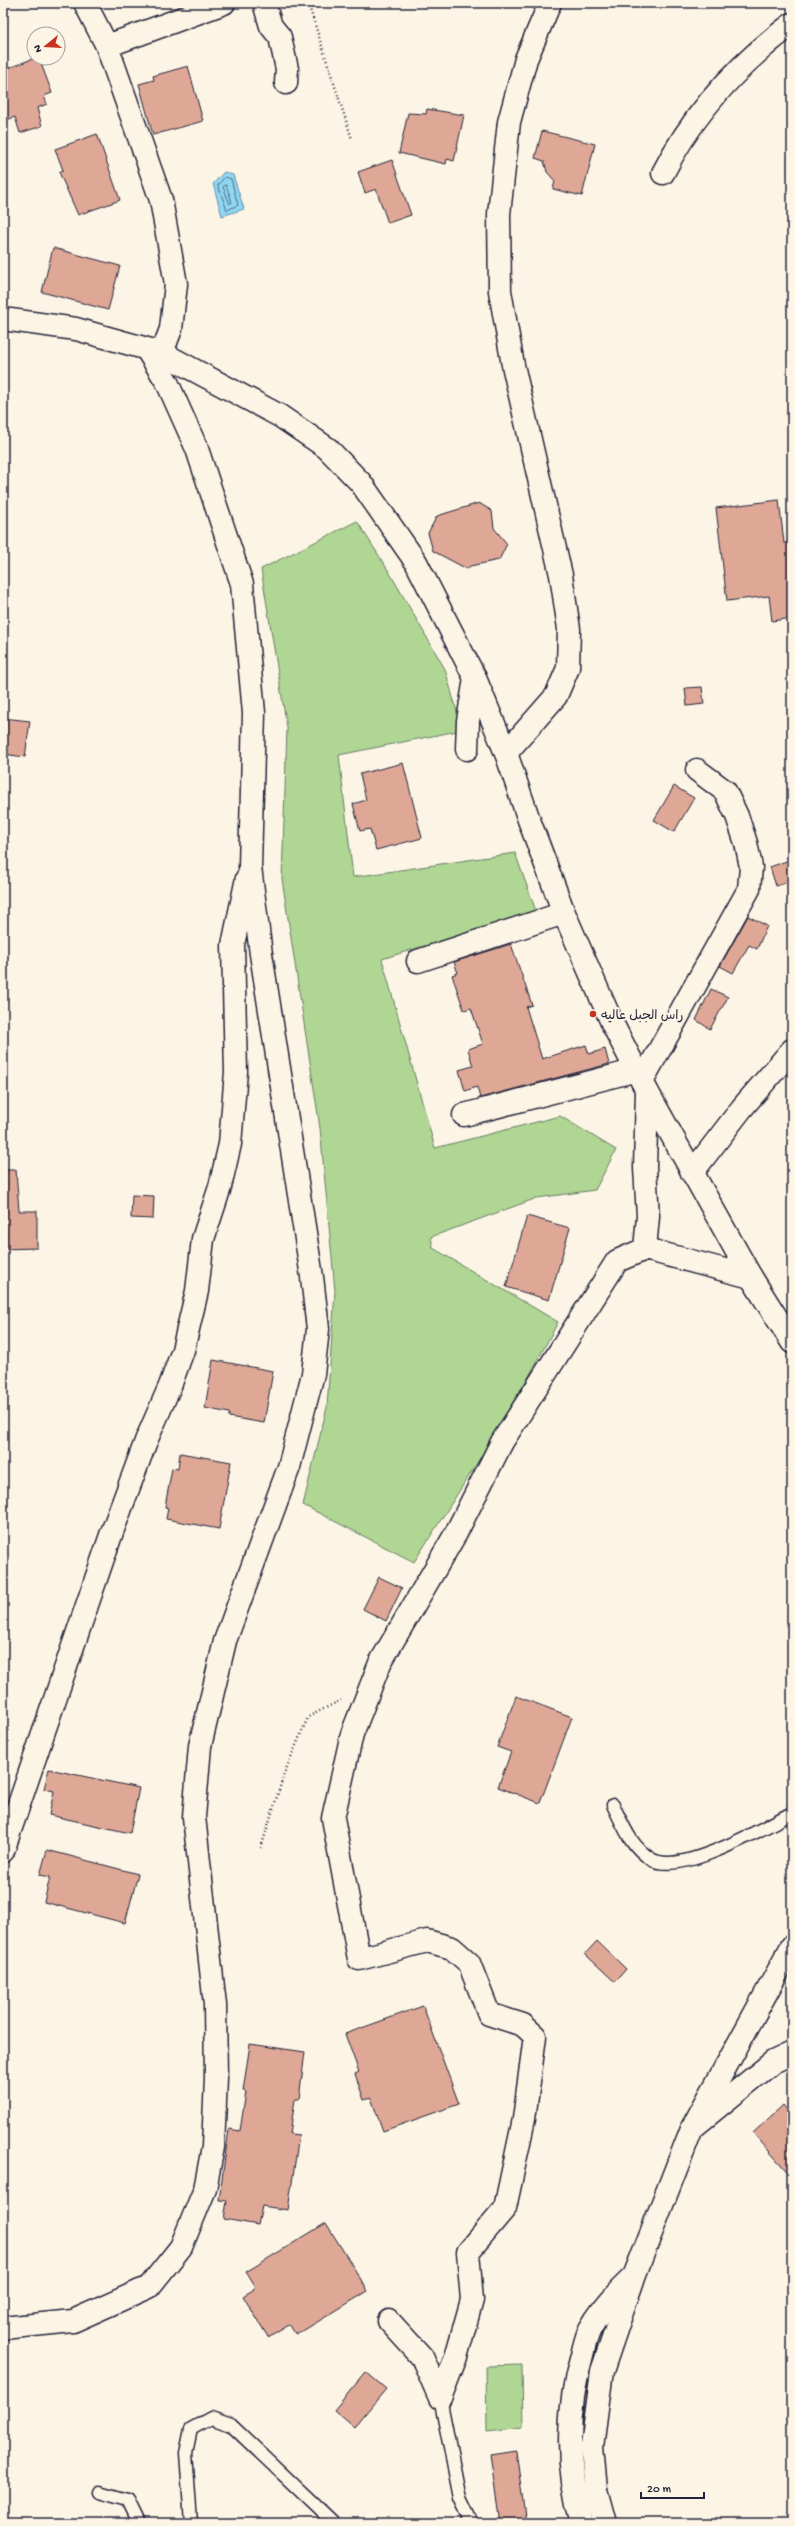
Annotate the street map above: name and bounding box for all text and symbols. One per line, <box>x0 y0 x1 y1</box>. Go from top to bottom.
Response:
north arrow <box>26 26 66 66</box>
text: N <box>32 43 45 54</box>
place label: راس الجبل عاليه <box>601 1008 683 1024</box>
marker: راس الجبل عاليه <box>588 1009 598 1019</box>
scale bar <box>641 2474 704 2500</box>
text: 20 m <box>647 2483 672 2497</box>

